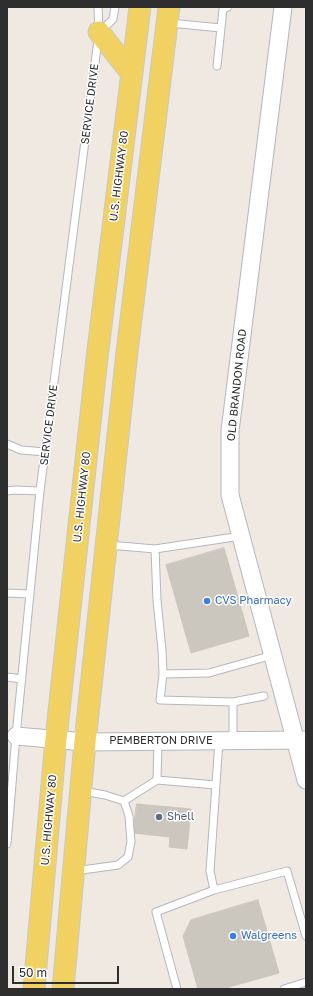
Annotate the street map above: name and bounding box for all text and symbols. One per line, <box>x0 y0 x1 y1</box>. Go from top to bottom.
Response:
street label: SERVICE DRIVE <box>78 63 102 145</box>
street label: U.S. HIGHWAY 80 <box>107 130 131 222</box>
street label: OLD BRANDON ROAD <box>225 328 249 442</box>
street label: SERVICE DRIVE <box>37 384 61 466</box>
street label: U.S. HIGHWAY 80 <box>71 451 93 543</box>
place label: CVS Pharmacy <box>215 594 292 608</box>
marker: CVS Pharmacy <box>202 596 212 606</box>
street label: PEMBERTON DRIVE <box>109 734 213 748</box>
street label: U.S. HIGHWAY 80 <box>38 774 60 866</box>
place label: Shell <box>167 810 194 824</box>
marker: Shell <box>154 812 164 822</box>
place label: Walgreens <box>241 929 297 943</box>
marker: Walgreens <box>228 931 238 941</box>
scale bar <box>14 958 121 984</box>
text: 50 m <box>19 965 47 980</box>

